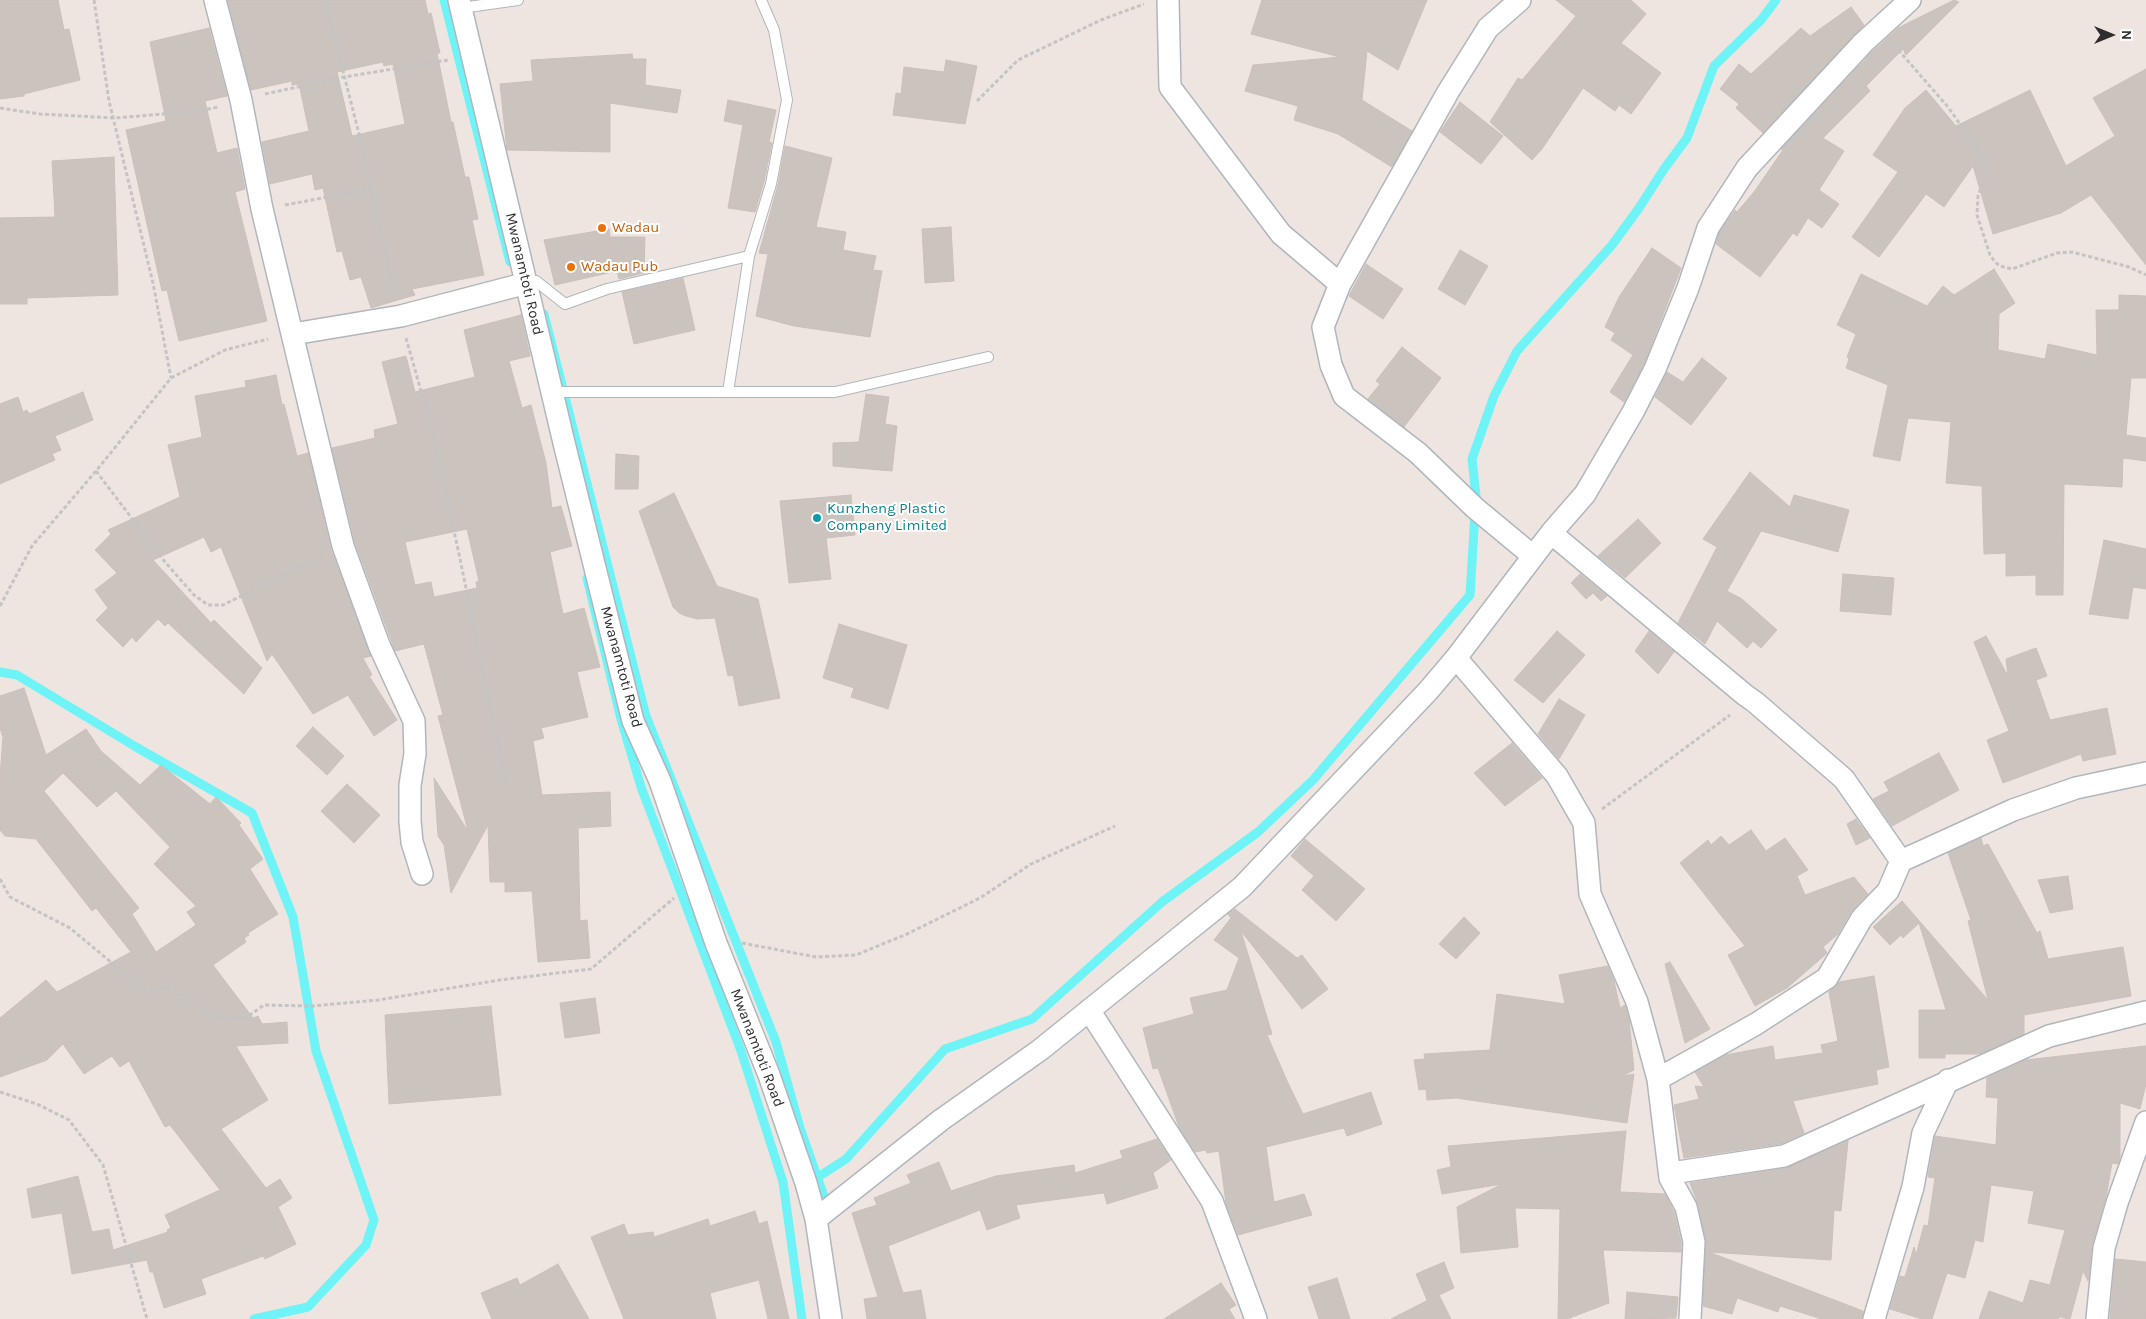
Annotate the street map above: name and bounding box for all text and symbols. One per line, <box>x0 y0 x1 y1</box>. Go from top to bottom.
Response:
north arrow <box>2086 10 2136 60</box>
text: N <box>2118 30 2135 40</box>
street label: Mwanamtoti Road <box>501 211 547 337</box>
place label: Wadau <box>612 219 659 237</box>
marker: Wadau <box>596 222 608 234</box>
place label: Wadau Pub <box>581 258 658 276</box>
marker: Wadau Pub <box>565 261 577 273</box>
place label: Kunzheng Plastic Company Limited <box>827 500 947 535</box>
marker: Kunzheng Plastic Company Limited <box>811 512 823 524</box>
street label: Mwanamtoti Road <box>596 604 646 730</box>
street label: Mwanamtoti Road <box>726 986 788 1110</box>

